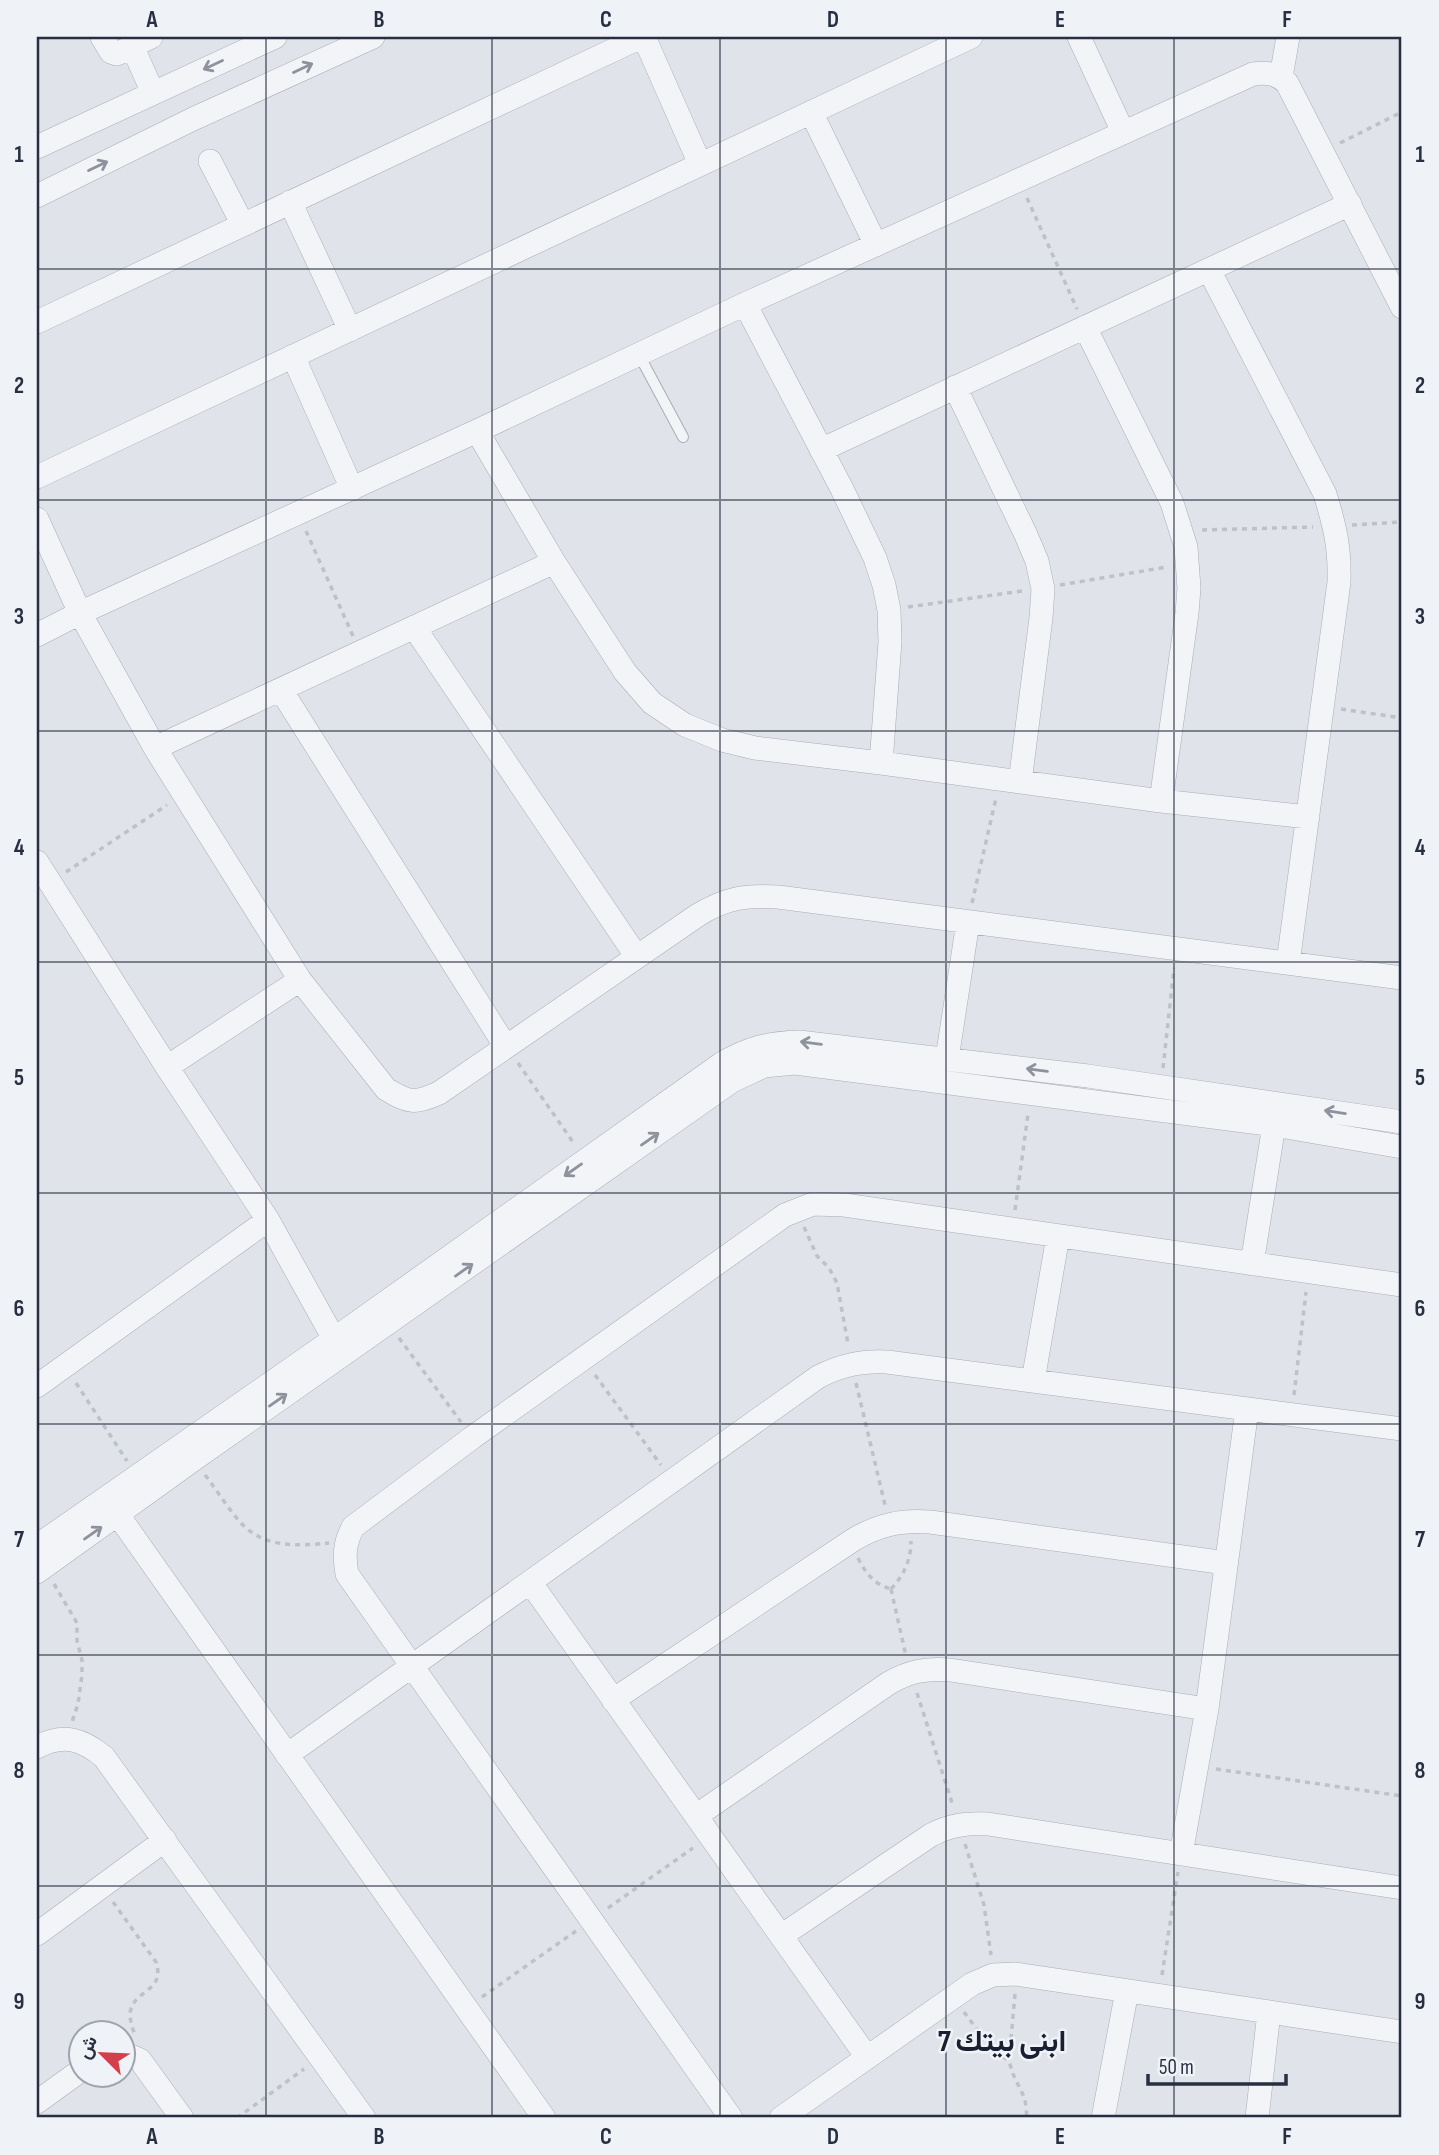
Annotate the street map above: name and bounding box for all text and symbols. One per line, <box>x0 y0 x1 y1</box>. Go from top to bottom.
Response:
text: A <box>146 6 159 34</box>
text: B <box>374 6 385 34</box>
text: C <box>600 6 612 34</box>
text: D <box>827 6 839 34</box>
text: E <box>1055 6 1065 34</box>
text: F <box>1282 6 1292 34</box>
one-way arrow <box>203 59 224 73</box>
one-way arrow <box>293 61 314 74</box>
text: 1 <box>14 141 24 169</box>
text: 1 <box>1415 141 1425 169</box>
one-way arrow <box>87 158 108 172</box>
text: 2 <box>14 372 24 400</box>
text: 2 <box>1415 372 1425 400</box>
text: 3 <box>14 603 24 631</box>
text: 3 <box>1415 603 1425 631</box>
text: 4 <box>14 834 25 862</box>
text: 4 <box>1415 834 1426 862</box>
one-way arrow <box>800 1036 823 1049</box>
text: 5 <box>14 1064 24 1092</box>
one-way arrow <box>1026 1064 1049 1077</box>
text: 5 <box>1415 1064 1425 1092</box>
one-way arrow <box>1324 1105 1347 1118</box>
one-way arrow <box>640 1132 659 1146</box>
one-way arrow <box>564 1163 583 1177</box>
one-way arrow <box>454 1263 473 1277</box>
text: 6 <box>14 1295 24 1323</box>
text: 6 <box>1415 1295 1425 1323</box>
one-way arrow <box>268 1393 287 1407</box>
text: 7 <box>14 1526 24 1554</box>
one-way arrow <box>83 1526 102 1540</box>
text: 7 <box>1415 1526 1425 1554</box>
text: 8 <box>14 1757 25 1785</box>
text: 8 <box>1415 1757 1426 1785</box>
text: 9 <box>14 1988 24 2016</box>
text: 9 <box>1415 1988 1425 2016</box>
north arrow <box>66 2018 136 2088</box>
district label: ابنى بيتك 7 <box>938 2024 1066 2060</box>
text: ش <box>73 2032 103 2063</box>
scale bar <box>1148 2043 1287 2087</box>
text: 50 m <box>1159 2055 1194 2080</box>
text: A <box>146 2123 159 2151</box>
text: B <box>374 2123 385 2151</box>
text: C <box>600 2123 612 2151</box>
text: D <box>827 2123 839 2151</box>
text: E <box>1055 2123 1065 2151</box>
text: F <box>1282 2123 1292 2151</box>

